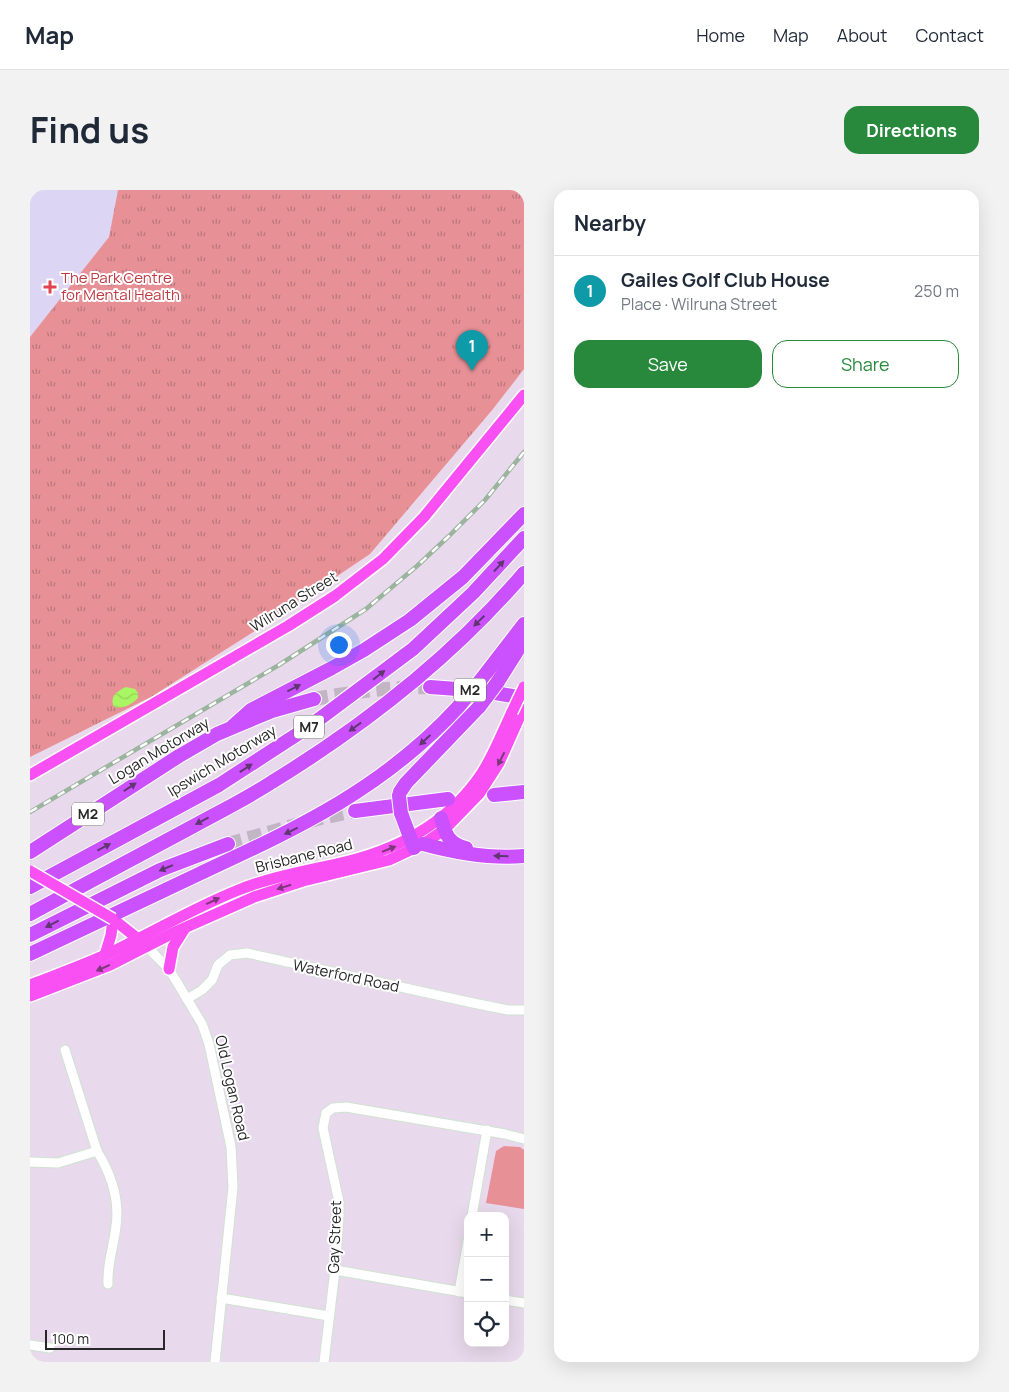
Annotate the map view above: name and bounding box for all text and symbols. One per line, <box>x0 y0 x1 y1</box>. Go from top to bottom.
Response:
text: Map <box>25 18 74 51</box>
text: Home <box>696 23 745 47</box>
text: Map <box>773 23 809 47</box>
text: About <box>837 23 887 47</box>
text: Contact <box>915 23 984 47</box>
text: Find us <box>30 106 149 154</box>
button: Directions <box>844 106 979 154</box>
text: Nearby <box>574 209 646 237</box>
place label: The Park Centre for Mental Health <box>61 267 180 305</box>
text: Gailes Golf Club House <box>621 267 830 293</box>
marker: The Park Centre for Mental Health <box>43 280 57 294</box>
text: 1 <box>586 280 594 302</box>
text: 250 m <box>914 280 959 302</box>
text: Place · Wilruna Street <box>621 293 777 315</box>
pin: 1 <box>456 330 488 371</box>
button: Save <box>574 340 762 388</box>
button: Share <box>772 340 959 388</box>
one-way arrow <box>493 560 505 572</box>
street label: Wilruna Street <box>246 566 341 637</box>
one-way arrow <box>473 615 485 627</box>
your location <box>326 632 352 658</box>
one-way arrow <box>372 670 385 681</box>
road number: M2 <box>454 678 486 702</box>
one-way arrow <box>287 684 301 692</box>
street label: Logan Motorway <box>104 712 213 789</box>
road number: M7 <box>294 716 324 738</box>
street label: Ipswich Motorway <box>163 720 280 801</box>
one-way arrow <box>348 722 362 732</box>
one-way arrow <box>420 734 432 746</box>
one-way arrow <box>497 751 505 766</box>
one-way arrow <box>239 763 252 773</box>
one-way arrow <box>123 783 136 792</box>
road number: M2 <box>72 802 104 826</box>
one-way arrow <box>195 817 209 825</box>
one-way arrow <box>284 827 298 835</box>
street label: Brisbane Road <box>253 833 355 878</box>
one-way arrow <box>97 843 111 851</box>
one-way arrow <box>382 844 396 852</box>
one-way arrow <box>492 852 508 860</box>
one-way arrow <box>158 864 173 872</box>
one-way arrow <box>277 884 292 891</box>
one-way arrow <box>206 897 220 905</box>
one-way arrow <box>45 920 59 928</box>
street label: Waterford Road <box>291 954 401 997</box>
one-way arrow <box>96 965 110 973</box>
street label: Old Logan Road <box>210 1033 255 1143</box>
street label: Gay Street <box>323 1200 346 1274</box>
map controls <box>464 1212 509 1347</box>
button: + <box>464 1212 509 1257</box>
button: − <box>464 1257 509 1302</box>
button: locate <box>464 1302 509 1347</box>
scale bar <box>45 1327 165 1350</box>
text: 100 m <box>52 1329 89 1348</box>

